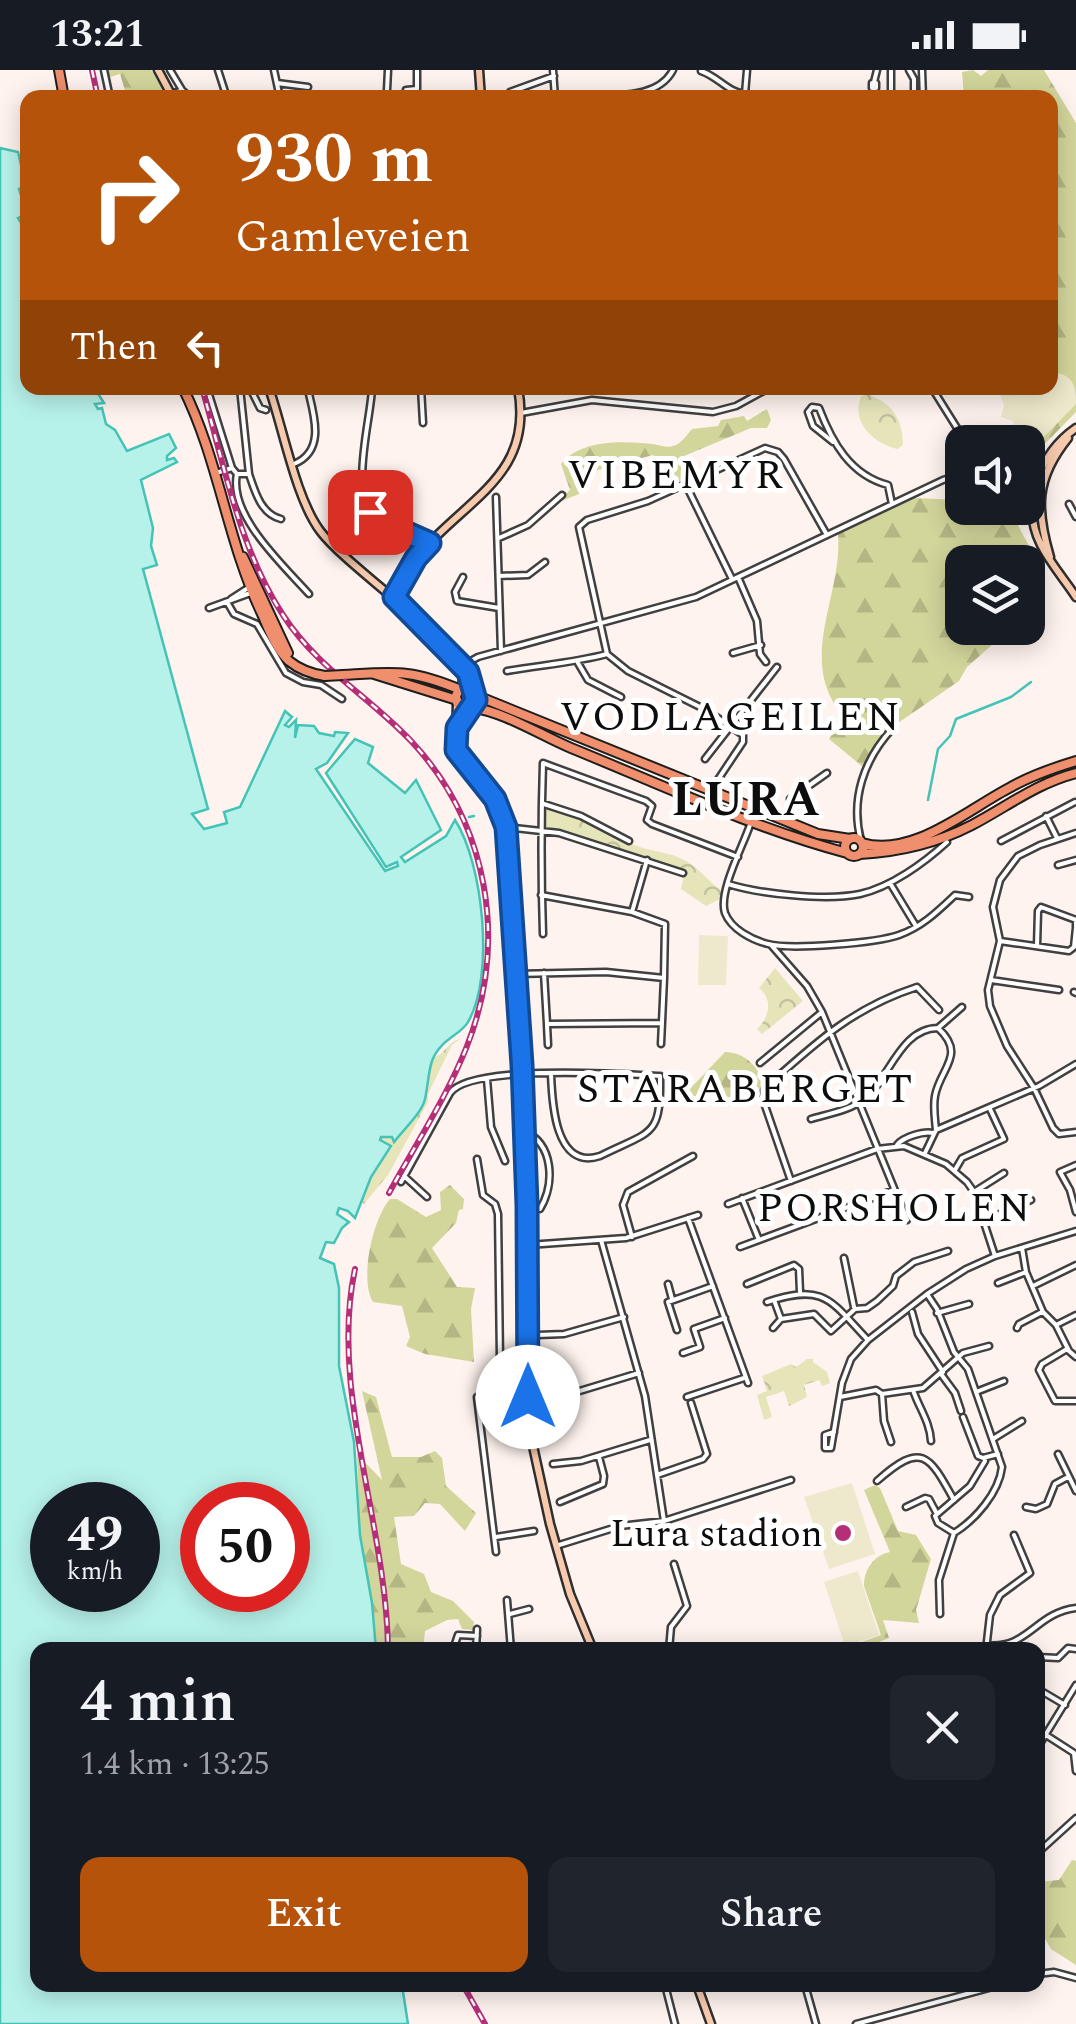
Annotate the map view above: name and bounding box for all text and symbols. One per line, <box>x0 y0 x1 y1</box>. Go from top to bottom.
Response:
text: 13:21 <box>50 6 145 64</box>
text: 930 m <box>235 107 433 213</box>
icon: right <box>70 130 200 260</box>
text: Gamleveien <box>235 203 471 272</box>
text: Then <box>70 319 158 377</box>
icon: left <box>178 320 233 375</box>
map controls <box>945 425 1045 645</box>
button: sound <box>945 425 1045 525</box>
district label: VIBEMYR <box>567 444 785 507</box>
pin <box>328 470 413 555</box>
icon: arrive <box>343 485 398 540</box>
button: layers <box>945 545 1045 645</box>
district label: VODLAGEILEN <box>560 686 902 749</box>
district label: LURA <box>672 764 822 837</box>
district label: STARABERGET <box>577 1058 915 1121</box>
district label: PORSHOLEN <box>757 1179 1033 1240</box>
position arrow <box>476 1345 580 1449</box>
speed limit sign: 50 <box>180 1482 310 1612</box>
text: 49 <box>67 1497 123 1573</box>
place label: Lura stadion <box>610 1506 823 1564</box>
marker: Lura stadion <box>832 1522 854 1544</box>
text: km/h <box>67 1553 123 1591</box>
text: 4 min <box>80 1656 236 1748</box>
button: close <box>890 1675 995 1780</box>
text: 1.4 km · 13:25 <box>80 1740 269 1789</box>
button: Exit <box>80 1857 528 1972</box>
button: Share <box>548 1857 995 1972</box>

